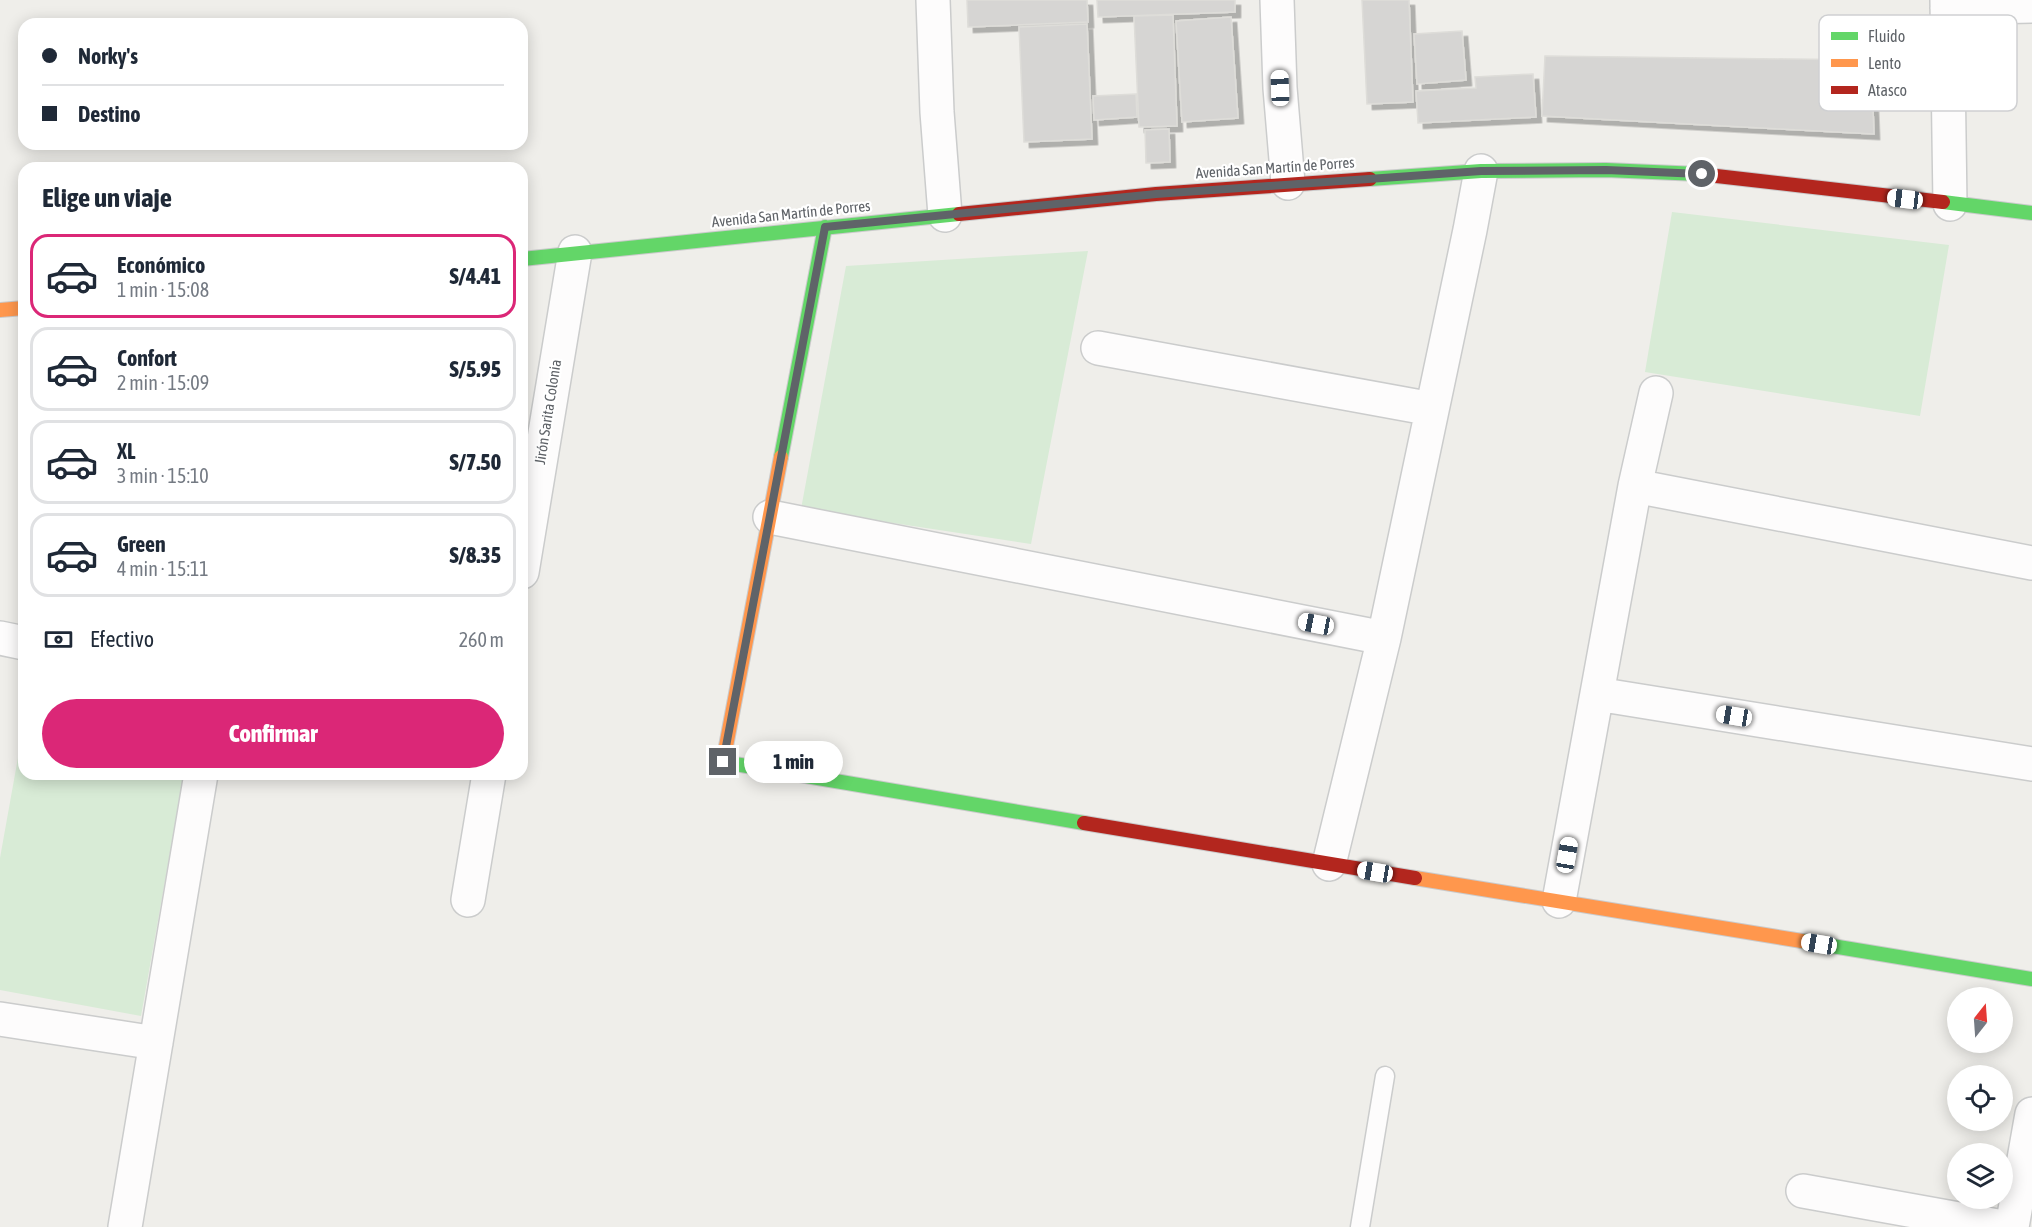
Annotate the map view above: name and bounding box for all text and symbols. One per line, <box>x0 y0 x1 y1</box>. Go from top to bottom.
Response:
legend <box>1819 15 2017 111</box>
text: Fluido <box>1868 27 1905 45</box>
text: Norky's <box>78 43 138 69</box>
text: Lento <box>1868 54 1901 72</box>
car <box>1270 70 1290 106</box>
text: Atasco <box>1868 81 1907 99</box>
text: Destino <box>78 101 140 127</box>
street label: Avenida San Martín de Porres <box>1195 153 1355 182</box>
route start <box>1688 160 1715 187</box>
text: Elige un viaje <box>42 182 172 213</box>
car <box>1886 188 1924 210</box>
street label: Avenida San Martín de Porres <box>711 197 871 230</box>
icon: car <box>45 249 99 303</box>
text: Económico <box>117 252 205 278</box>
text: S/4.41 <box>449 263 501 289</box>
text: 1 min · 15:08 <box>117 278 209 301</box>
icon: car <box>45 342 99 396</box>
text: Confort <box>117 345 177 371</box>
text: S/5.95 <box>449 356 501 382</box>
street label: Jirón Sarita Colonia <box>531 358 564 466</box>
text: 2 min · 15:09 <box>117 371 209 394</box>
icon: car <box>45 435 99 489</box>
text: XL <box>117 438 135 464</box>
text: S/7.50 <box>449 449 501 475</box>
text: 3 min · 15:10 <box>117 464 209 487</box>
icon: car <box>45 528 99 582</box>
text: Green <box>117 531 166 557</box>
text: S/8.35 <box>449 542 501 568</box>
text: 4 min · 15:11 <box>117 557 209 580</box>
car <box>1297 612 1335 636</box>
icon: cash <box>42 623 75 656</box>
text: Efectivo <box>90 626 154 652</box>
text: 260 m <box>459 628 504 651</box>
button: Confirmar <box>42 699 504 768</box>
car <box>1715 704 1753 728</box>
callout: 1 min <box>744 741 843 783</box>
route end <box>709 748 736 775</box>
text: 1 min <box>773 750 814 773</box>
car <box>1555 836 1579 874</box>
car <box>1356 860 1394 884</box>
car <box>1800 932 1838 956</box>
north arrow <box>1947 987 2013 1053</box>
map controls <box>1947 987 2013 1209</box>
button: locate <box>1947 1065 2013 1131</box>
button: layers <box>1947 1143 2013 1209</box>

